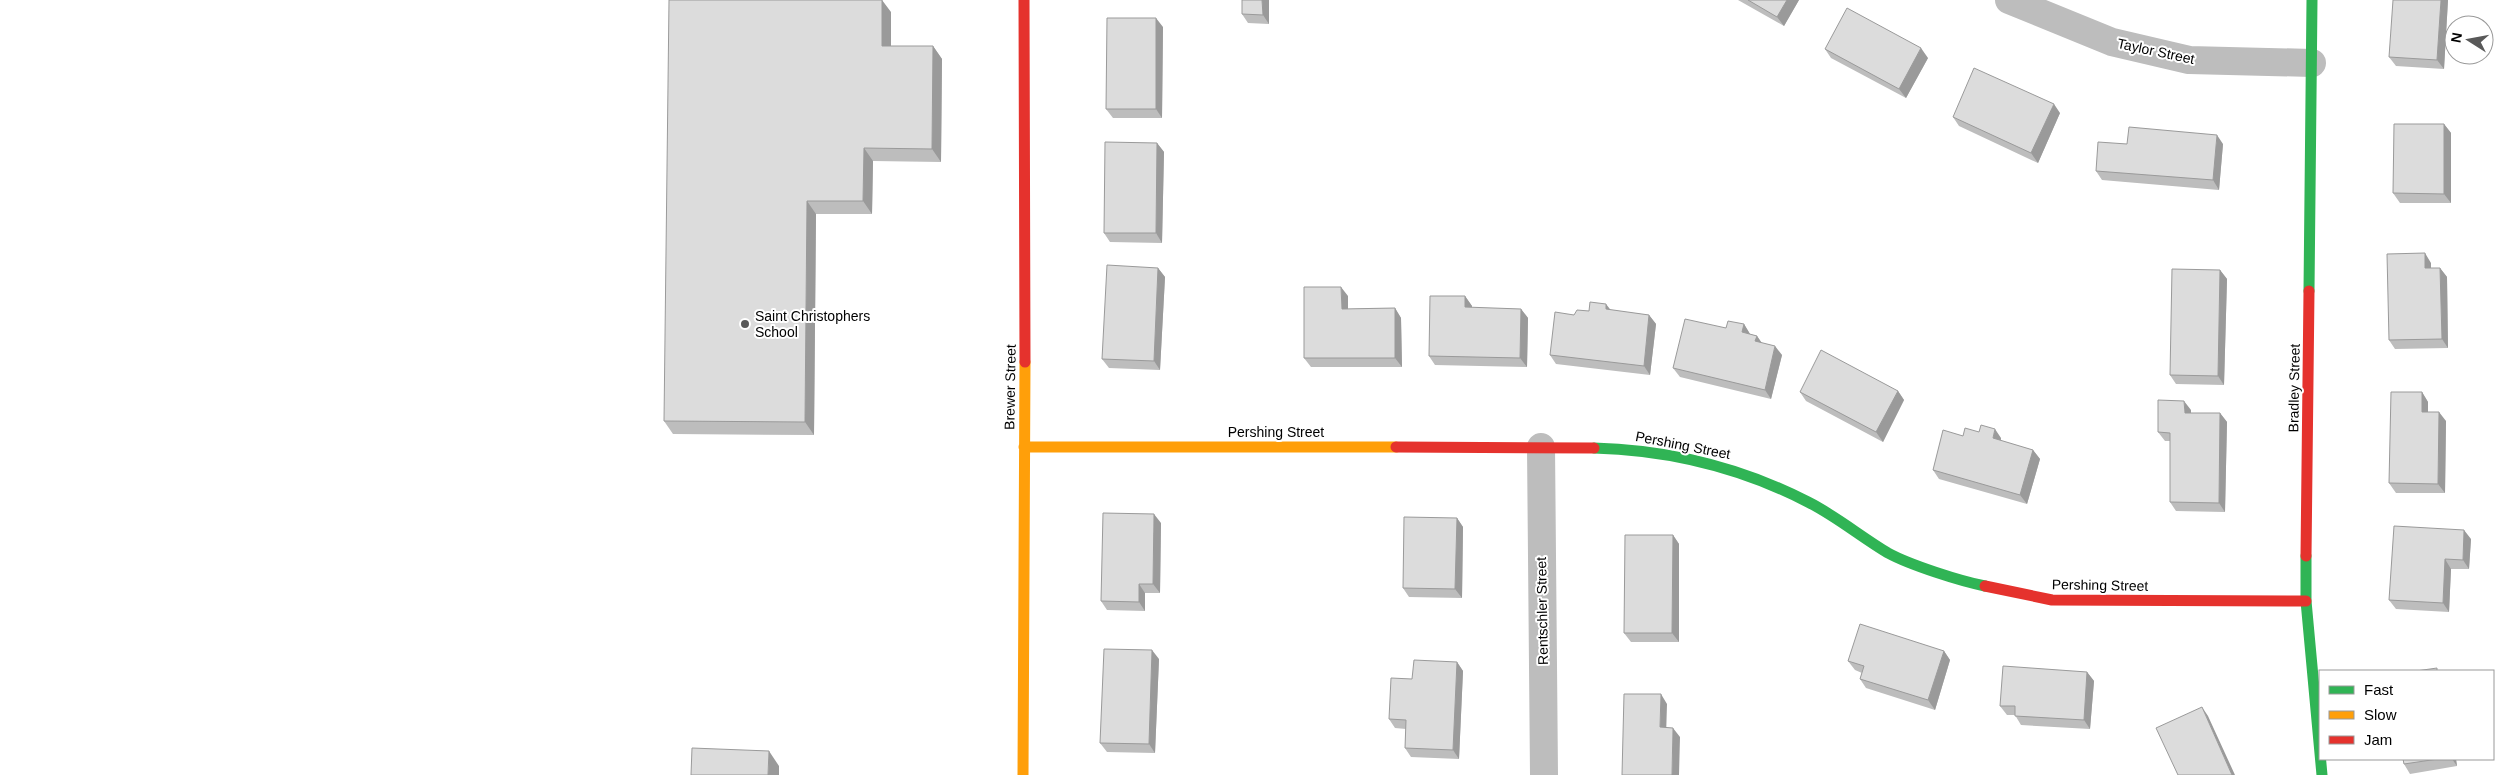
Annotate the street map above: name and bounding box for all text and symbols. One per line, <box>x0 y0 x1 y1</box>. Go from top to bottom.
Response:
north arrow <box>2444 15 2494 65</box>
text: N <box>2447 31 2465 44</box>
street label: Taylor Street <box>2116 35 2196 67</box>
place label: Saint Christophers School <box>755 308 870 340</box>
marker: Saint Christophers School <box>739 318 751 330</box>
street label: Bradley Street <box>2285 343 2303 432</box>
street label: Brewer Street <box>1001 344 1019 430</box>
street label: Pershing Street <box>1228 424 1324 440</box>
street label: Pershing Street <box>1634 428 1732 462</box>
street label: Rentschler Street <box>1533 557 1551 665</box>
street label: Pershing Street <box>2052 576 2148 594</box>
legend <box>2319 670 2494 760</box>
text: Fast <box>2364 681 2394 698</box>
text: Slow <box>2364 706 2397 723</box>
text: Jam <box>2364 731 2392 748</box>

